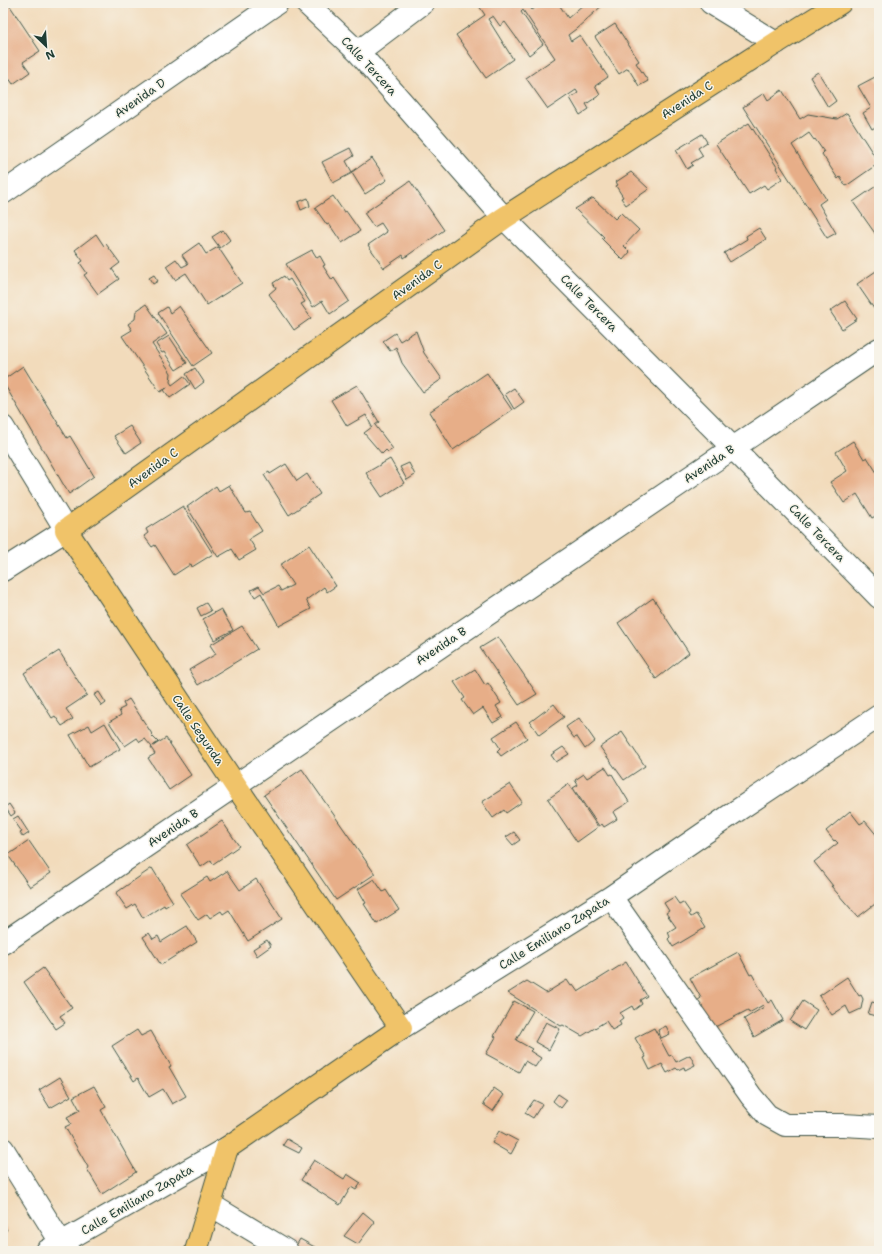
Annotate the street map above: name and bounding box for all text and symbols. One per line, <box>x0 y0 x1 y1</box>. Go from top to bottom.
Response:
north arrow <box>26 26 66 66</box>
street label: Calle Tercera <box>338 33 401 99</box>
text: N <box>43 46 57 63</box>
street label: Avenida D <box>111 74 169 121</box>
street label: Avenida C <box>658 77 716 123</box>
street label: Avenida C <box>389 256 445 304</box>
street label: Calle Tercera <box>557 271 621 335</box>
street label: Avenida B <box>680 441 738 487</box>
street label: Avenida C <box>125 444 181 492</box>
street label: Calle Tercera <box>785 501 849 566</box>
street label: Avenida B <box>412 623 470 669</box>
street label: Calle Segunda <box>168 691 228 769</box>
street label: Avenida B <box>144 805 202 851</box>
street label: Calle Emiliano Zapata <box>496 892 613 973</box>
street label: Calle Emiliano Zapata <box>78 1161 197 1239</box>

